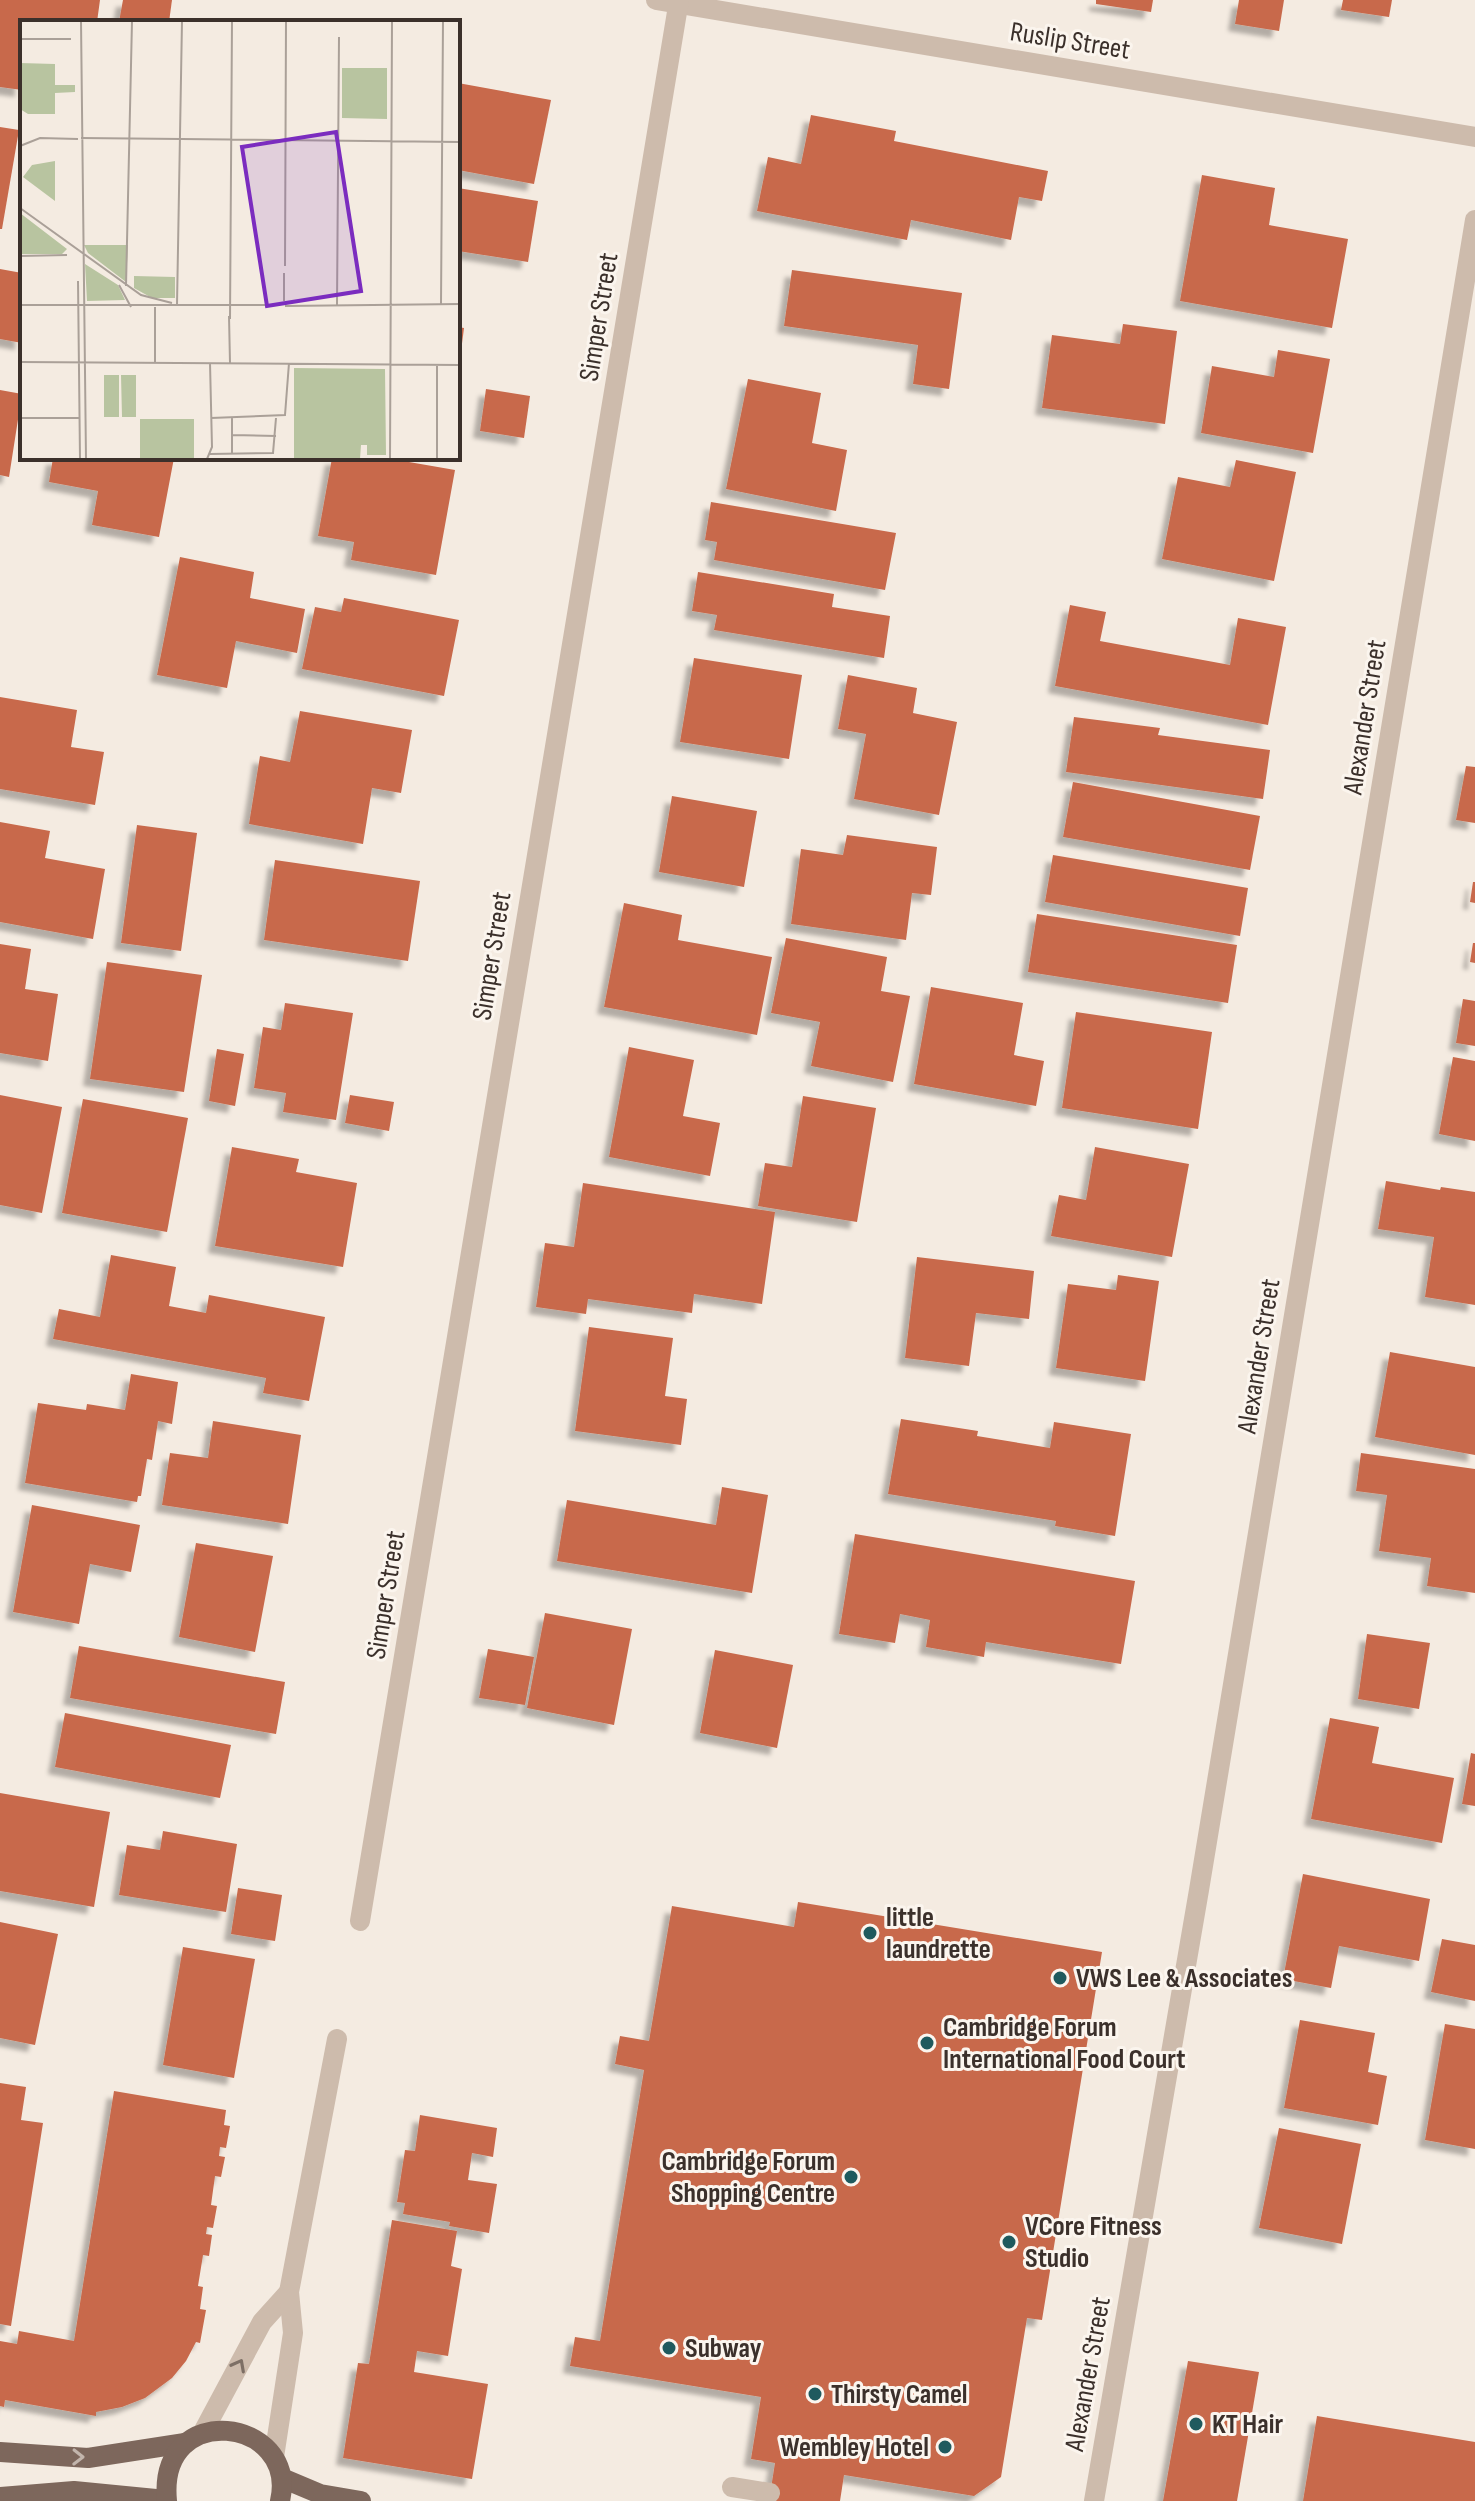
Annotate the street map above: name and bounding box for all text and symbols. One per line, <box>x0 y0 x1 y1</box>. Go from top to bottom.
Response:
street label: Ruslip Street <box>1008 15 1132 67</box>
inset map <box>20 20 460 460</box>
street label: Simper Street <box>573 250 625 384</box>
street label: Alexander Street <box>1336 637 1394 798</box>
street label: Simper Street <box>466 889 518 1023</box>
street label: Alexander Street <box>1230 1276 1288 1437</box>
street label: Simper Street <box>360 1528 412 1662</box>
place label: little laundrette <box>886 1901 991 1966</box>
marker: little laundrette <box>861 1924 879 1942</box>
place label: VWS Lee & Associates <box>1076 1962 1292 1995</box>
marker: VWS Lee & Associates <box>1051 1969 1069 1987</box>
place label: Cambridge Forum International Food Court <box>943 2011 1186 2076</box>
marker: Cambridge Forum International Food Court <box>918 2034 936 2052</box>
place label: Cambridge Forum Shopping Centre <box>662 2145 835 2210</box>
marker: Cambridge Forum Shopping Centre <box>842 2168 860 2186</box>
place label: VCore Fitness Studio <box>1025 2210 1162 2275</box>
marker: VCore Fitness Studio <box>1000 2233 1018 2251</box>
street label: Alexander Street <box>1058 2294 1118 2455</box>
place label: Subway <box>685 2332 762 2365</box>
marker: Subway <box>660 2339 678 2357</box>
one-way arrow <box>229 2359 244 2373</box>
place label: Thirsty Camel <box>831 2378 968 2411</box>
marker: Thirsty Camel <box>806 2385 824 2403</box>
place label: KT Hair <box>1212 2408 1283 2441</box>
marker: KT Hair <box>1187 2415 1205 2433</box>
place label: Wembley Hotel <box>780 2431 929 2464</box>
marker: Wembley Hotel <box>936 2438 954 2456</box>
one-way arrow <box>72 2448 85 2466</box>

